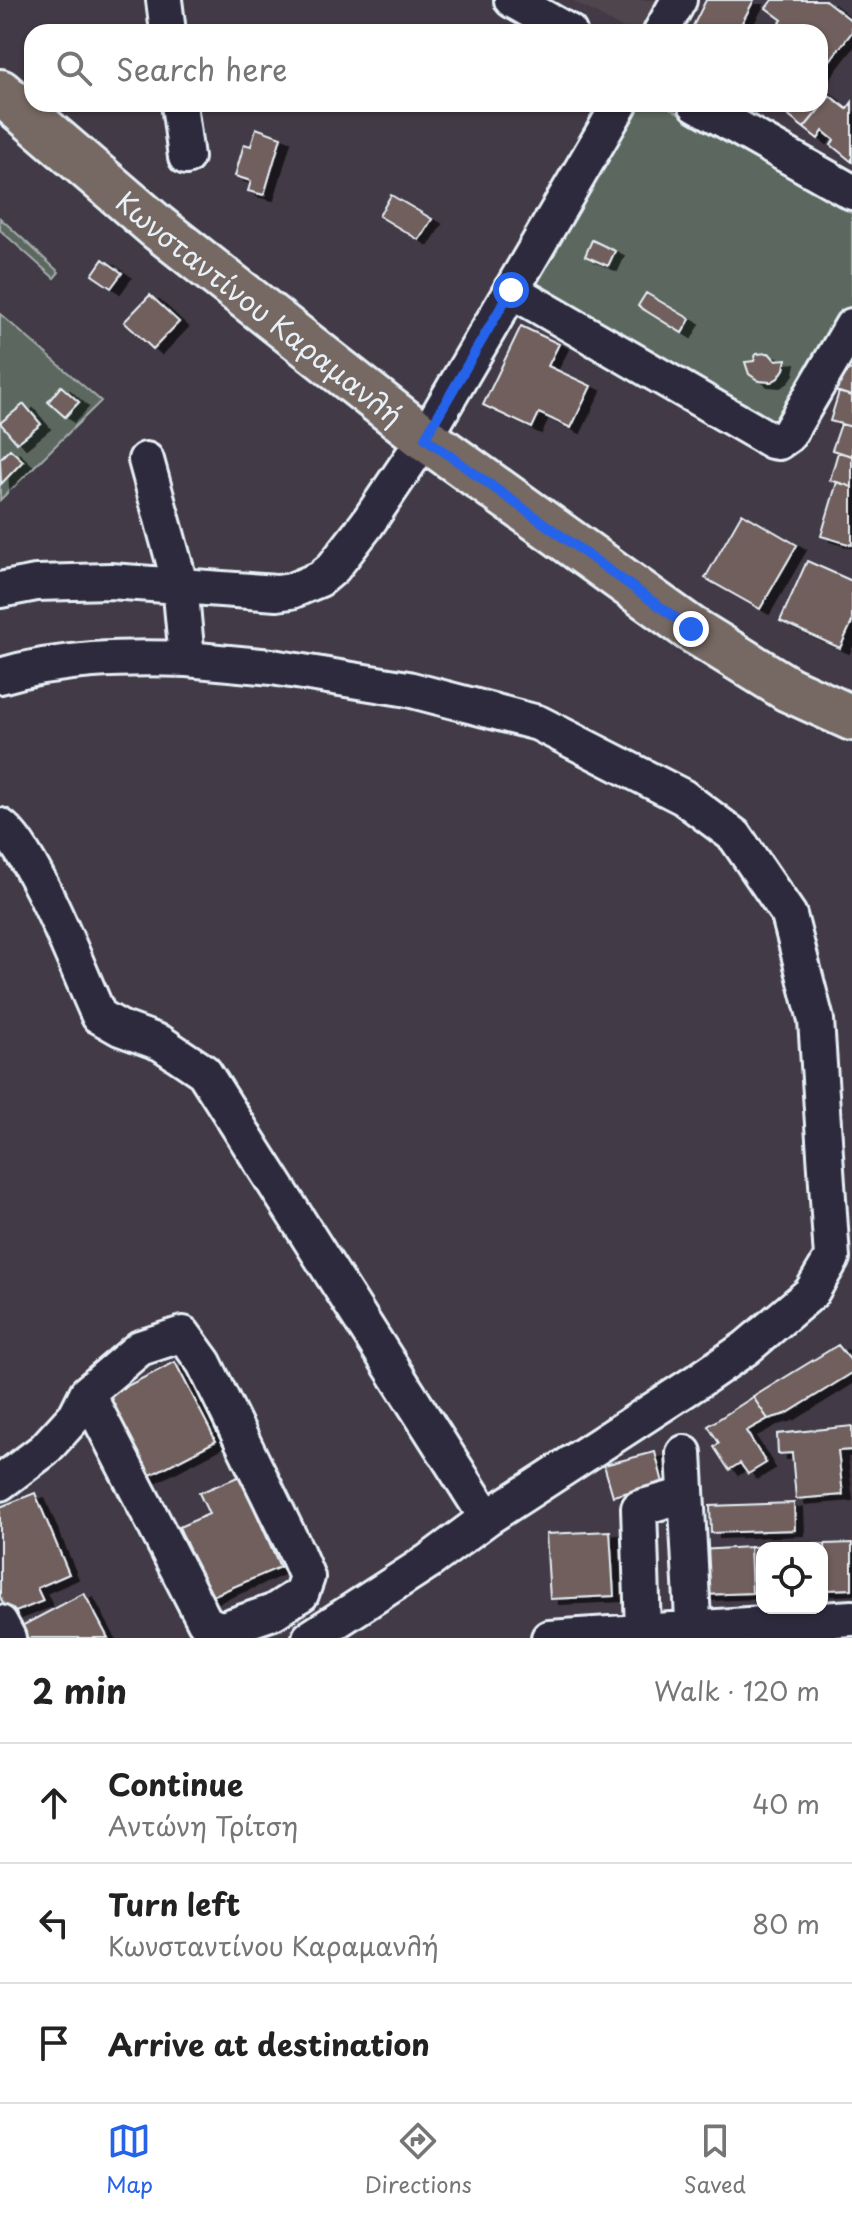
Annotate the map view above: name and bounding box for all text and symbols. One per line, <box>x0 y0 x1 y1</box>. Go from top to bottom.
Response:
search box <box>24 24 828 112</box>
icon: search <box>52 46 96 90</box>
text: Search here <box>116 46 288 91</box>
street label: Κωνσταντίνου Καραμανλή <box>107 180 413 435</box>
route start <box>493 272 529 308</box>
route end <box>673 611 709 647</box>
map controls <box>756 1542 828 1614</box>
button: locate <box>756 1542 828 1614</box>
text: 2 min <box>32 1664 127 1716</box>
text: Walk · 120 m <box>654 1671 820 1710</box>
text: Continue <box>108 1761 243 1806</box>
icon: ahead <box>32 1781 76 1825</box>
text: 40 m <box>752 1784 820 1823</box>
text: Αντώνη Τρίτση <box>108 1806 298 1845</box>
text: Turn left <box>108 1881 240 1926</box>
icon: left <box>32 1901 76 1945</box>
text: 80 m <box>752 1904 820 1943</box>
text: Κωνσταντίνου Καραμανλή <box>108 1926 439 1965</box>
icon: arrive <box>32 2021 76 2065</box>
text: Arrive at destination <box>108 2021 430 2066</box>
tab: Map <box>106 2119 153 2200</box>
tab: Directions <box>365 2119 472 2200</box>
tab: Saved <box>684 2119 746 2200</box>

